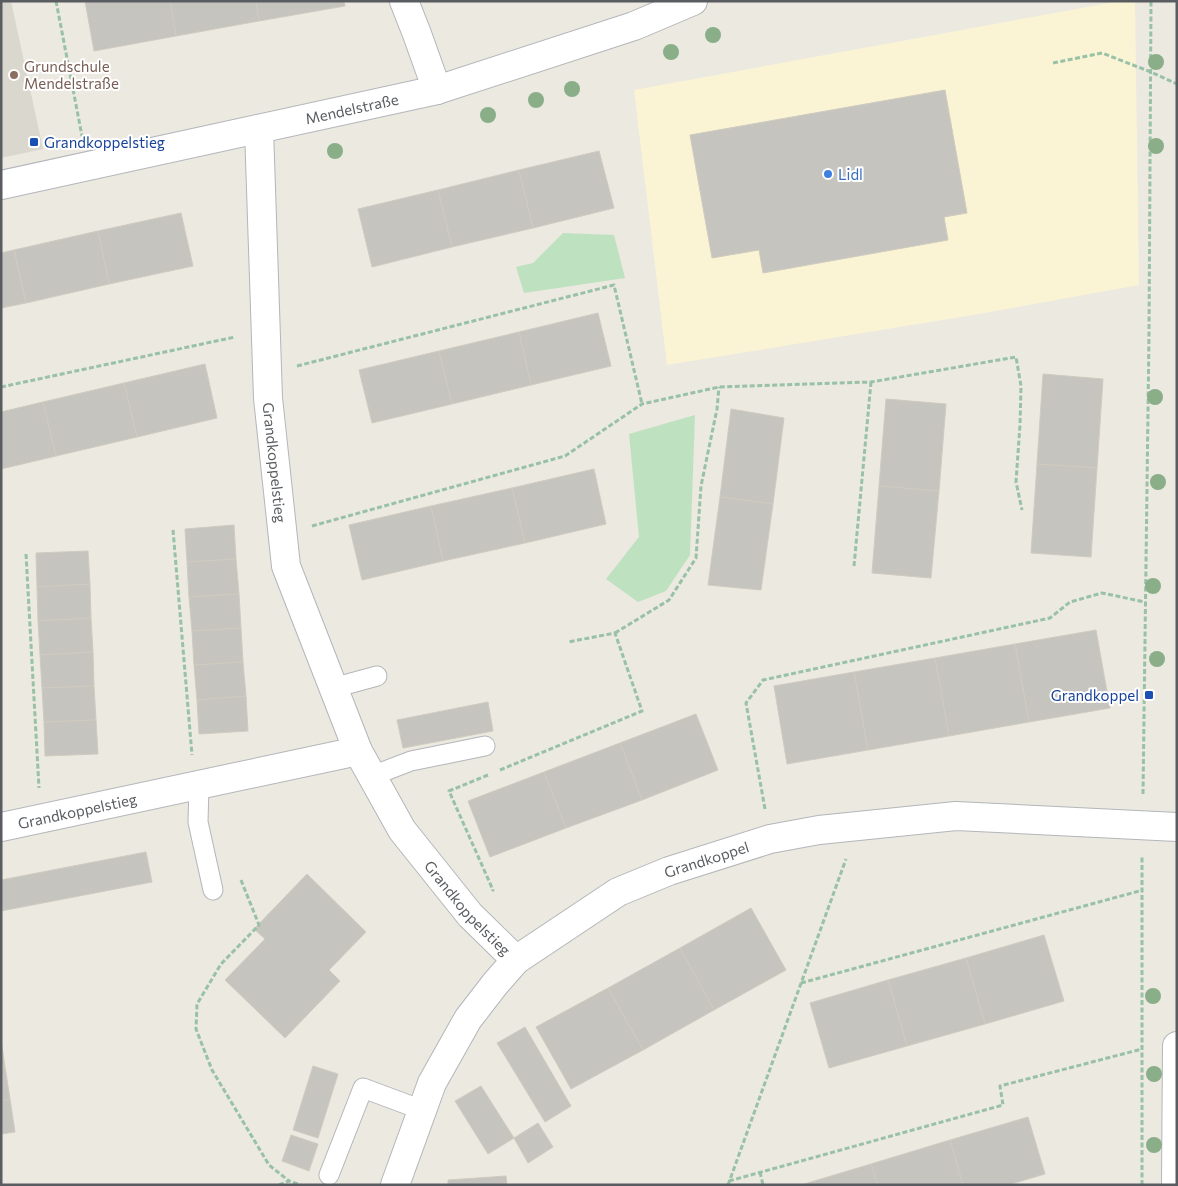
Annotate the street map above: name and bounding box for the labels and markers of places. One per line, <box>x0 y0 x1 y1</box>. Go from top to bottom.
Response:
place label: Grundschule Mendelstraße <box>24 57 119 92</box>
marker: Grundschule Mendelstraße <box>8 69 20 81</box>
place label: Grandkoppelstieg <box>44 133 165 151</box>
marker: Grandkoppelstieg <box>28 136 40 148</box>
place label: Lidl <box>838 165 863 183</box>
marker: Lidl <box>822 168 834 180</box>
place label: Grandkoppel <box>1051 686 1139 704</box>
marker: Grandkoppel <box>1143 689 1155 701</box>

